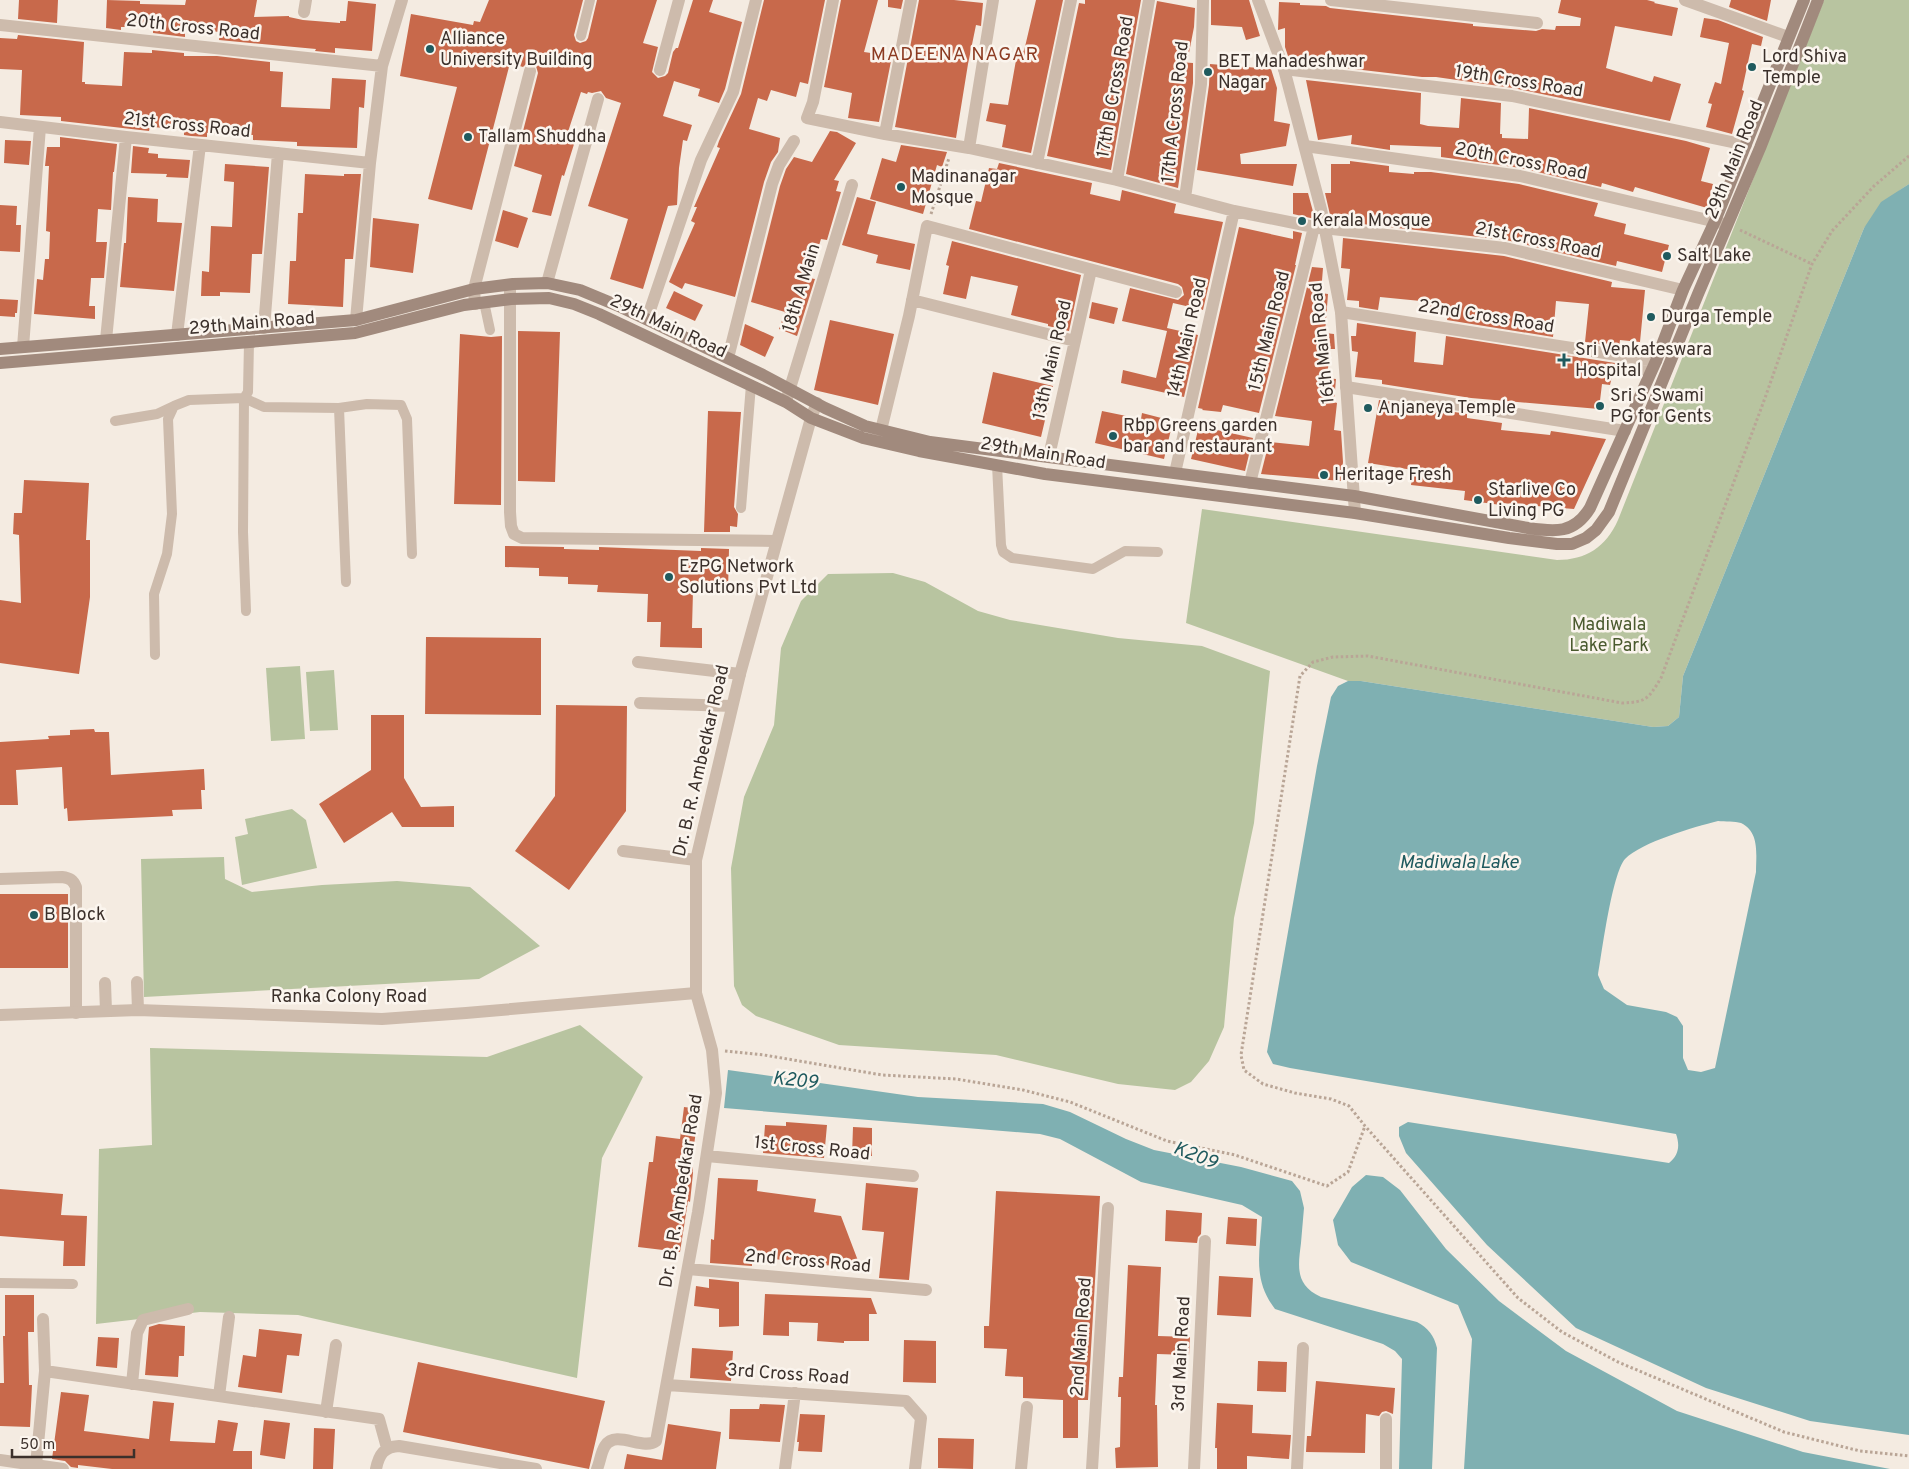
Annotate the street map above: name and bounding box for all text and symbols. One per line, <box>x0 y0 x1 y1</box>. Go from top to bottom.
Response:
street label: 20th Cross Road <box>125 10 261 46</box>
street label: 17th B Cross Road <box>1092 14 1140 160</box>
place label: Alliance University Building <box>440 28 593 72</box>
street label: 17th A Cross Road <box>1157 40 1195 184</box>
marker: Alliance University Building <box>424 43 436 55</box>
district label: MADEENA NAGAR <box>871 43 1039 67</box>
place label: Lord Shiva Temple <box>1762 46 1847 90</box>
place label: BET Mahadeshwar Nagar <box>1218 51 1365 95</box>
street label: 19th Cross Road <box>1453 61 1585 103</box>
marker: Lord Shiva Temple <box>1746 61 1758 73</box>
marker: BET Mahadeshwar Nagar <box>1202 66 1214 78</box>
street label: 29th Main Road <box>1701 97 1769 223</box>
street label: 21st Cross Road <box>122 108 252 144</box>
place label: Tallam Shuddha <box>478 126 606 149</box>
marker: Tallam Shuddha <box>462 131 474 143</box>
street label: 20th Cross Road <box>1453 138 1589 186</box>
place label: Madinanagar Mosque <box>911 166 1016 210</box>
marker: Madinanagar Mosque <box>895 181 907 193</box>
place label: Kerala Mosque <box>1312 210 1430 233</box>
marker: Kerala Mosque <box>1296 215 1308 227</box>
street label: 21st Cross Road <box>1473 218 1603 264</box>
street label: 18th A Main <box>778 241 826 335</box>
place label: Salt Lake <box>1677 245 1751 268</box>
marker: Salt Lake <box>1661 250 1673 262</box>
street label: 15th Main Road <box>1244 269 1296 393</box>
street label: 14th Main Road <box>1163 276 1213 400</box>
street label: 16th Main Road <box>1305 281 1341 405</box>
street label: 29th Main Road <box>606 290 730 364</box>
street label: 22nd Cross Road <box>1416 295 1556 339</box>
street label: 13th Main Road <box>1028 298 1078 422</box>
place label: Durga Temple <box>1661 306 1772 329</box>
street label: 29th Main Road <box>188 307 316 341</box>
marker: Durga Temple <box>1645 311 1657 323</box>
place label: Sri Venkateswara Hospital <box>1575 339 1712 383</box>
marker: Sri Venkateswara Hospital <box>1557 353 1571 367</box>
place label: Sri S Swami PG for Gents <box>1610 385 1712 429</box>
place label: Anjaneya Temple <box>1378 397 1516 420</box>
marker: Sri S Swami PG for Gents <box>1594 400 1606 412</box>
marker: Anjaneya Temple <box>1362 402 1374 414</box>
place label: Rbp Greens garden bar and restaurant <box>1123 415 1278 459</box>
marker: Rbp Greens garden bar and restaurant <box>1107 430 1119 442</box>
street label: 29th Main Road <box>979 433 1107 475</box>
place label: Heritage Fresh <box>1334 464 1452 487</box>
marker: Heritage Fresh <box>1318 469 1330 481</box>
place label: Starlive Co Living PG <box>1488 479 1576 523</box>
marker: Starlive Co Living PG <box>1472 494 1484 506</box>
place label: EzPG Network Solutions Pvt Ltd <box>679 556 817 600</box>
marker: EzPG Network Solutions Pvt Ltd <box>663 571 675 583</box>
park label: Madiwala Lake Park <box>1569 614 1649 658</box>
street label: Dr. B. R. Ambedkar Road <box>669 663 735 859</box>
water label: Madiwala Lake <box>1399 851 1519 875</box>
place label: B Block <box>44 904 105 927</box>
marker: B Block <box>28 909 40 921</box>
street label: Ranka Colony Road <box>271 986 427 1009</box>
water label: K209 <box>771 1067 820 1095</box>
street label: Dr. B. R. Ambedkar Road <box>655 1092 709 1290</box>
street label: 1st Cross Road <box>753 1131 871 1167</box>
water label: K209 <box>1170 1137 1222 1176</box>
street label: 2nd Cross Road <box>744 1245 872 1279</box>
street label: 2nd Main Road <box>1066 1276 1098 1398</box>
street label: 3rd Main Road <box>1167 1296 1197 1412</box>
street label: 3rd Cross Road <box>726 1359 850 1391</box>
scale bar <box>12 1426 135 1458</box>
text: 50 m <box>20 1436 55 1455</box>

